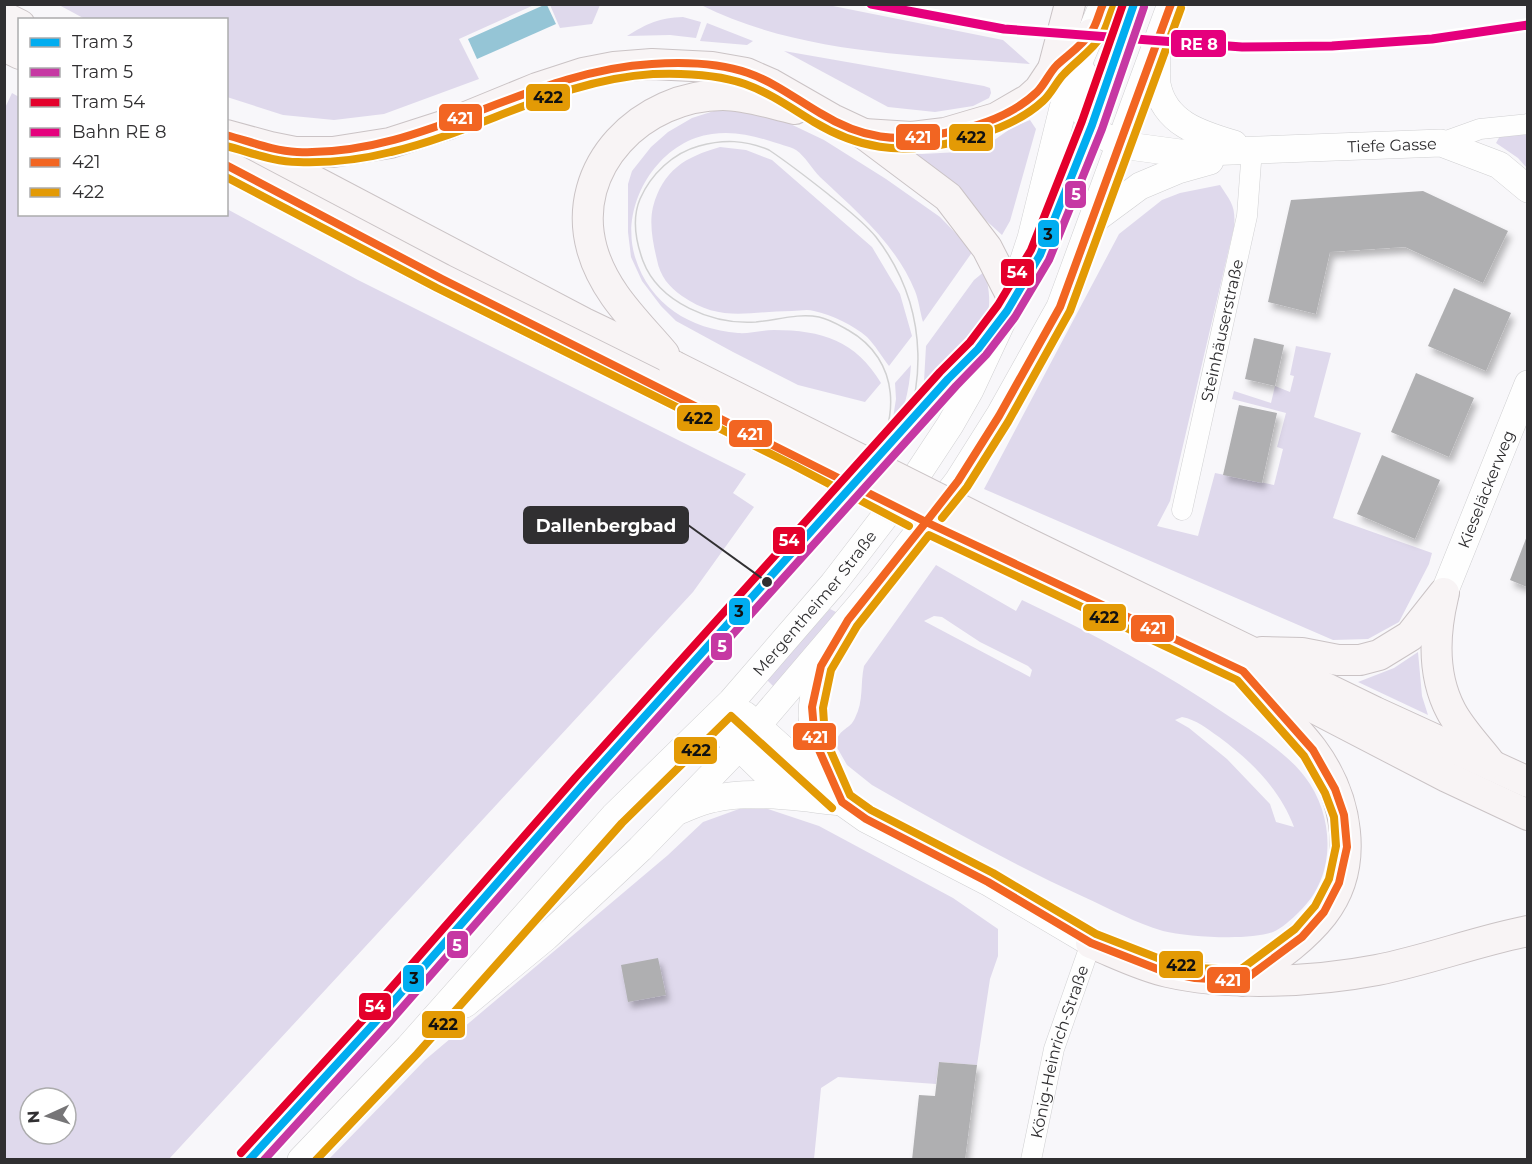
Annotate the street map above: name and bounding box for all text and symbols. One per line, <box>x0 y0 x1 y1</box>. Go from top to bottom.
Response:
legend <box>18 18 228 216</box>
line badge: RE 8 <box>1170 29 1227 58</box>
text: Tram 3 <box>72 31 133 53</box>
text: RE 8 <box>1180 35 1218 54</box>
text: Tram 5 <box>72 61 133 83</box>
line badge: 422 <box>525 83 571 112</box>
text: 422 <box>533 88 563 107</box>
text: Tram 54 <box>72 91 145 113</box>
line badge: 421 <box>438 103 483 132</box>
text: 421 <box>447 109 473 128</box>
text: Bahn RE 8 <box>72 121 167 143</box>
line badge: 421 <box>895 123 941 151</box>
line badge: 422 <box>948 123 994 152</box>
text: 421 <box>905 128 931 147</box>
text: 422 <box>956 128 986 147</box>
street label: Tiefe Gasse <box>1347 134 1437 157</box>
text: 421 <box>72 151 101 173</box>
line badge: 5 <box>1064 180 1087 209</box>
text: 422 <box>72 181 104 203</box>
text: 5 <box>1071 185 1081 204</box>
line badge: 3 <box>1037 219 1060 248</box>
text: 3 <box>1042 225 1053 244</box>
street label: Steinhäuserstraße <box>1197 257 1247 404</box>
line badge: 54 <box>1000 258 1035 287</box>
text: 54 <box>1007 263 1027 282</box>
line badge: 422 <box>676 404 721 432</box>
text: 422 <box>683 409 713 428</box>
line badge: 421 <box>728 419 773 448</box>
text: 421 <box>737 425 763 444</box>
street label: Kieseläckerweg <box>1454 427 1518 551</box>
callout: Dallenbergbad <box>524 507 688 543</box>
text: Dallenbergbad <box>536 515 676 537</box>
line badge: 54 <box>772 526 806 555</box>
street label: Mergentheimer Straße <box>749 527 881 680</box>
text: 54 <box>779 531 799 550</box>
line badge: 3 <box>728 597 751 626</box>
text: 3 <box>733 602 744 621</box>
line badge: 422 <box>1082 603 1127 632</box>
text: 422 <box>1089 608 1119 627</box>
line badge: 421 <box>1130 614 1175 643</box>
text: 421 <box>1140 619 1166 638</box>
line badge: 5 <box>710 632 733 661</box>
text: 5 <box>717 637 727 656</box>
line badge: 421 <box>792 722 837 751</box>
text: 421 <box>802 728 828 747</box>
line badge: 422 <box>673 736 718 765</box>
text: 422 <box>681 741 711 760</box>
line badge: 5 <box>446 930 469 959</box>
text: 5 <box>452 936 462 955</box>
line badge: 422 <box>1158 950 1204 979</box>
text: 422 <box>1166 956 1196 975</box>
street label: König-Heinrich-Straße <box>1027 963 1093 1140</box>
line badge: 3 <box>402 964 425 993</box>
line badge: 421 <box>1206 966 1251 994</box>
text: 3 <box>408 969 419 988</box>
text: 421 <box>1215 971 1241 990</box>
line badge: 54 <box>358 992 392 1021</box>
text: 54 <box>365 997 385 1016</box>
line badge: 422 <box>421 1010 466 1039</box>
text: 422 <box>428 1015 458 1034</box>
north arrow <box>18 1086 78 1146</box>
text: N <box>24 1110 43 1124</box>

